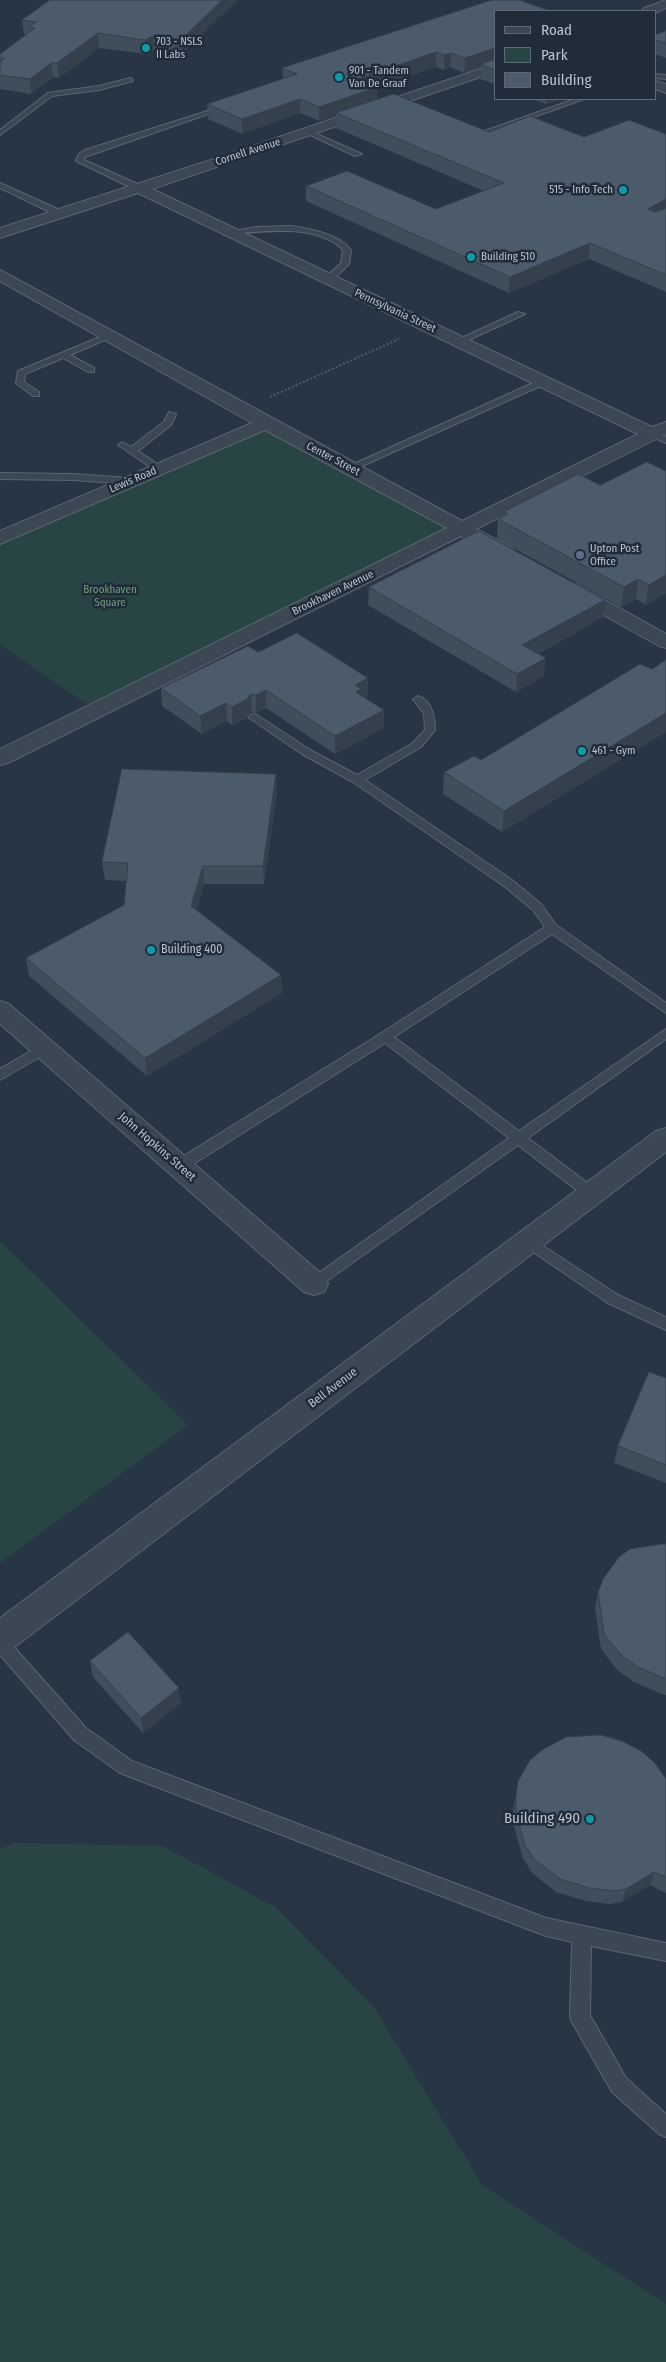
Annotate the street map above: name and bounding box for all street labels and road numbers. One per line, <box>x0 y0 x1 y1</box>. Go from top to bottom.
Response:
street label: Cornell Avenue <box>214 135 282 169</box>
street label: Pennsylvania Street <box>352 286 438 336</box>
street label: Center Street <box>304 439 362 479</box>
street label: Lewis Road <box>107 464 159 496</box>
street label: Brookhaven Avenue <box>290 568 376 618</box>
street label: John Hopkins Street <box>116 1110 198 1184</box>
street label: Bell Avenue <box>306 1365 360 1411</box>

